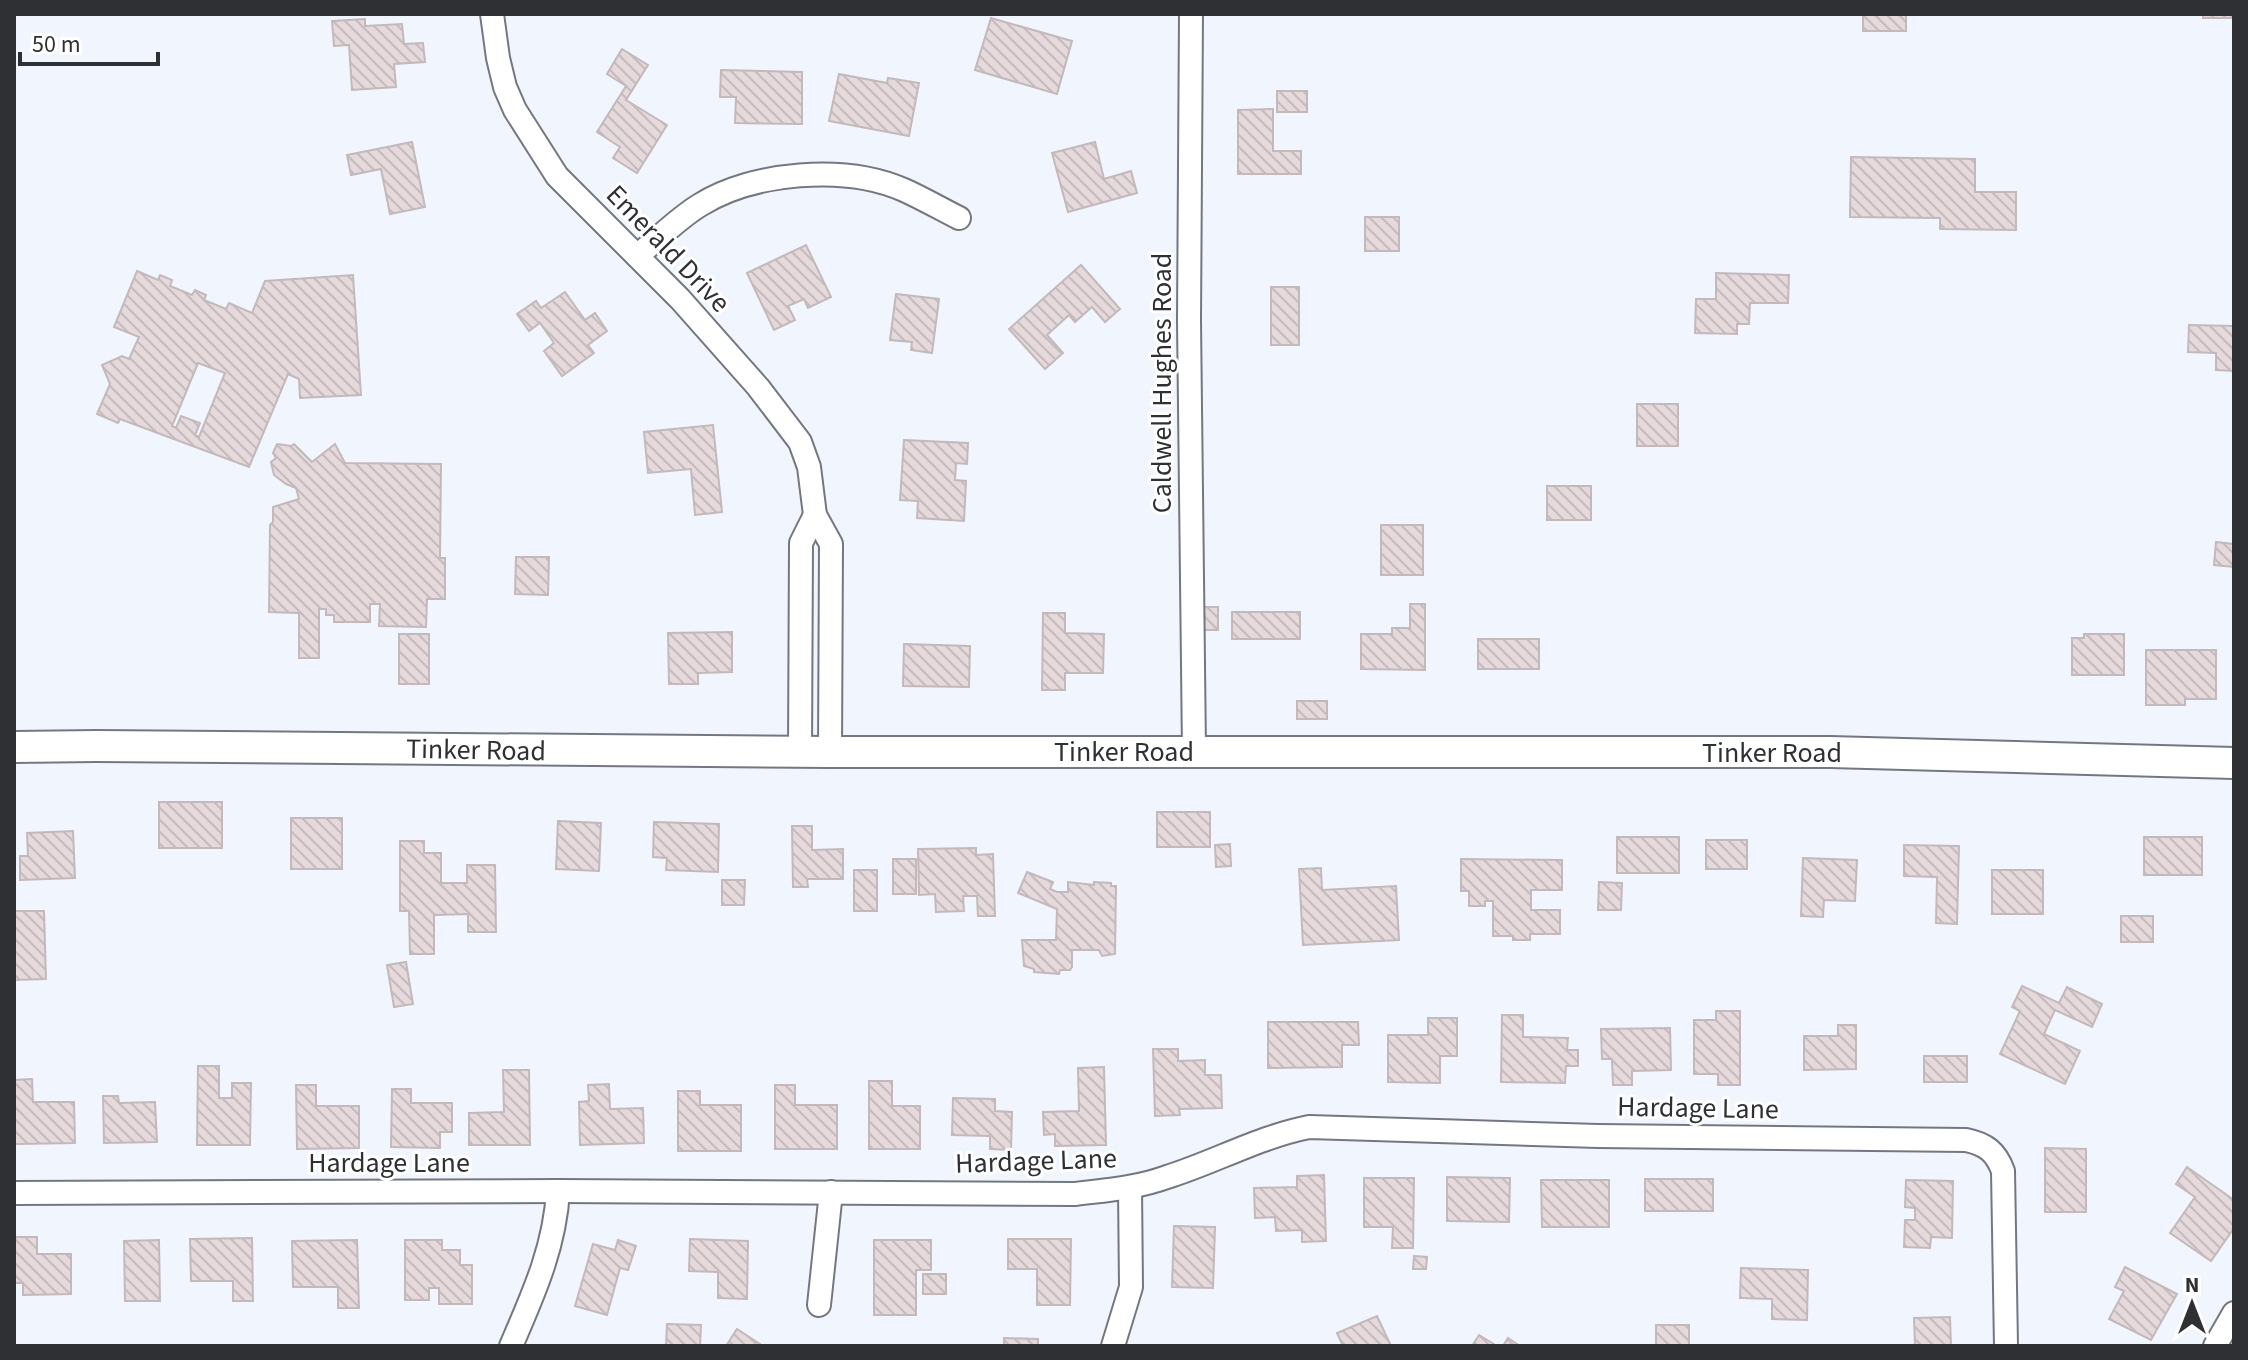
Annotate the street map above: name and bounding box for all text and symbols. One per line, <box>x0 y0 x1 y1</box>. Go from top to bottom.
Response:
scale bar <box>20 16 158 66</box>
text: 50 m <box>32 27 81 62</box>
street label: Emerald Drive <box>597 176 740 322</box>
street label: Caldwell Hughes Road <box>1142 253 1182 513</box>
street label: Tinker Road <box>406 729 546 771</box>
street label: Tinker Road <box>1054 732 1194 772</box>
street label: Tinker Road <box>1702 733 1842 773</box>
street label: Hardage Lane <box>1617 1087 1779 1129</box>
street label: Hardage Lane <box>955 1138 1117 1184</box>
street label: Hardage Lane <box>308 1143 470 1183</box>
north arrow <box>2152 1264 2232 1344</box>
text: N <box>2185 1269 2199 1301</box>

